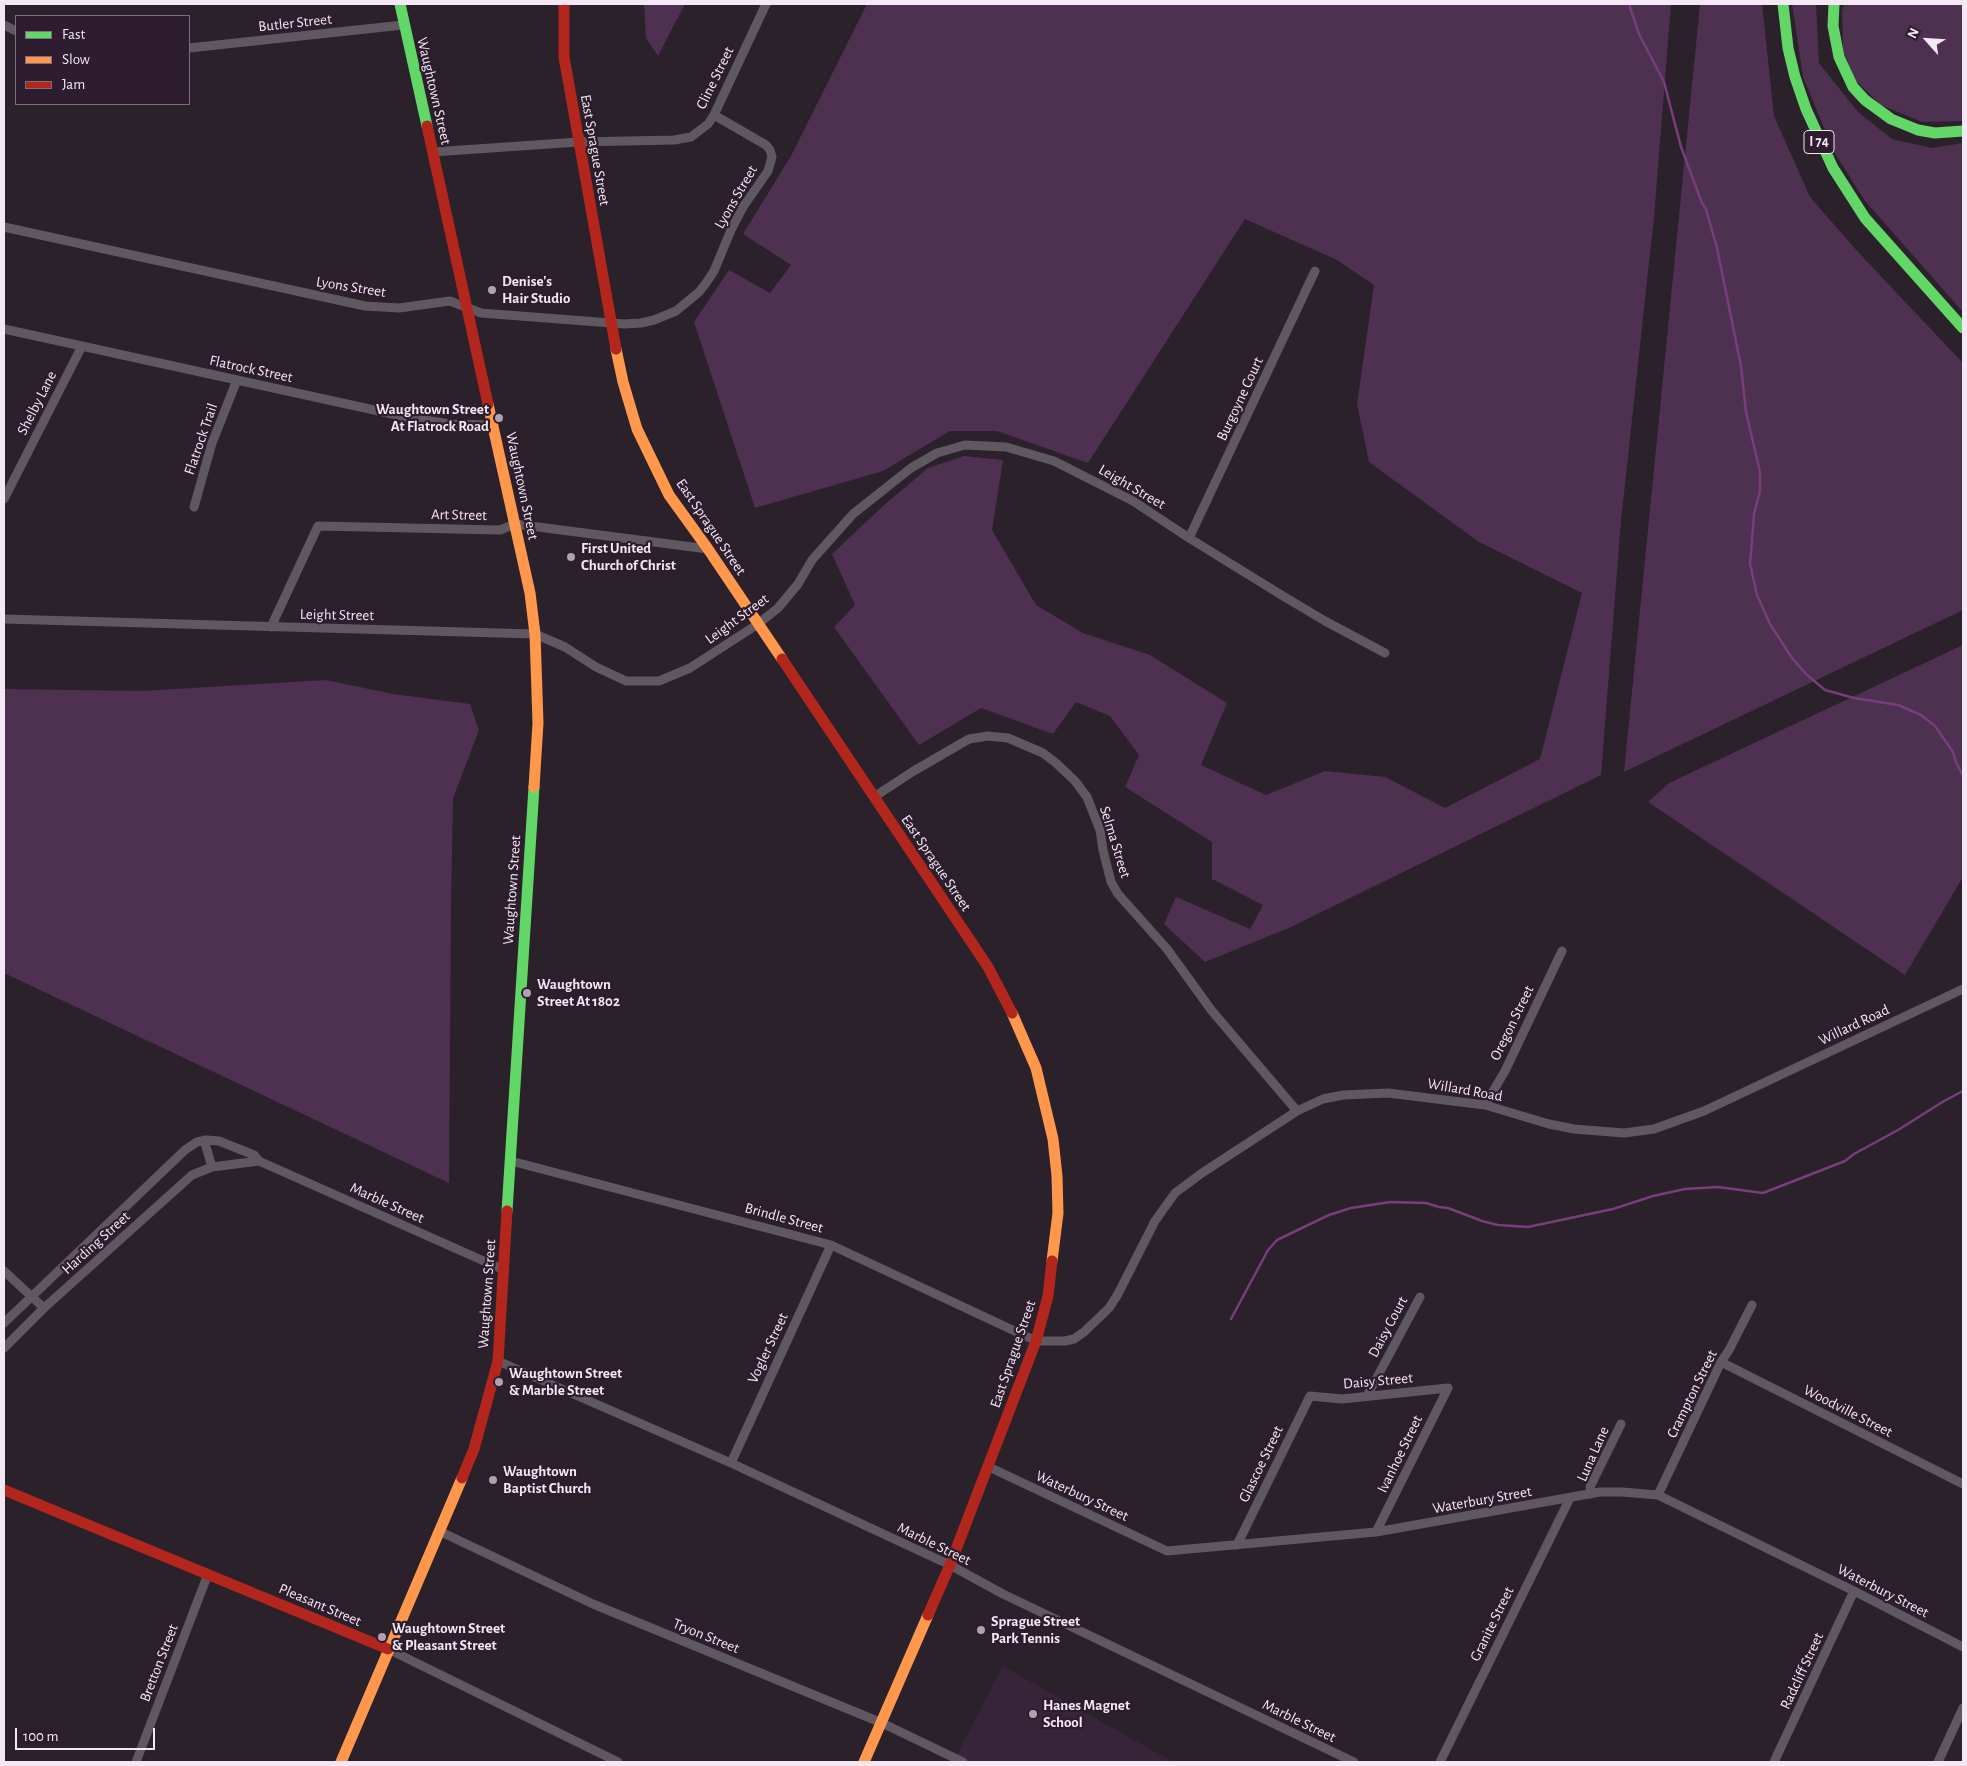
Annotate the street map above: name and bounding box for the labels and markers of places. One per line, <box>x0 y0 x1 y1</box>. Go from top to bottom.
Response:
place label: Denise's Hair Studio <box>502 272 570 307</box>
marker: Denise's Hair Studio <box>486 284 498 296</box>
place label: Waughtown Street At Flatrock Road <box>376 400 489 435</box>
marker: Waughtown Street At Flatrock Road <box>493 412 505 424</box>
place label: First United Church of Christ <box>581 539 676 574</box>
marker: First United Church of Christ <box>565 551 577 563</box>
place label: Waughtown Street At 1802 <box>537 975 620 1010</box>
marker: Waughtown Street At 1802 <box>521 987 533 999</box>
place label: Waughtown Street & Marble Street <box>509 1364 622 1399</box>
marker: Waughtown Street & Marble Street <box>493 1376 505 1388</box>
place label: Waughtown Baptist Church <box>503 1462 591 1497</box>
marker: Waughtown Baptist Church <box>487 1474 499 1486</box>
place label: Sprague Street Park Tennis <box>991 1612 1080 1647</box>
place label: Waughtown Street & Pleasant Street <box>392 1619 505 1654</box>
marker: Sprague Street Park Tennis <box>975 1624 987 1636</box>
marker: Waughtown Street & Pleasant Street <box>376 1631 388 1643</box>
place label: Hanes Magnet School <box>1043 1696 1130 1731</box>
marker: Hanes Magnet School <box>1027 1708 1039 1720</box>

